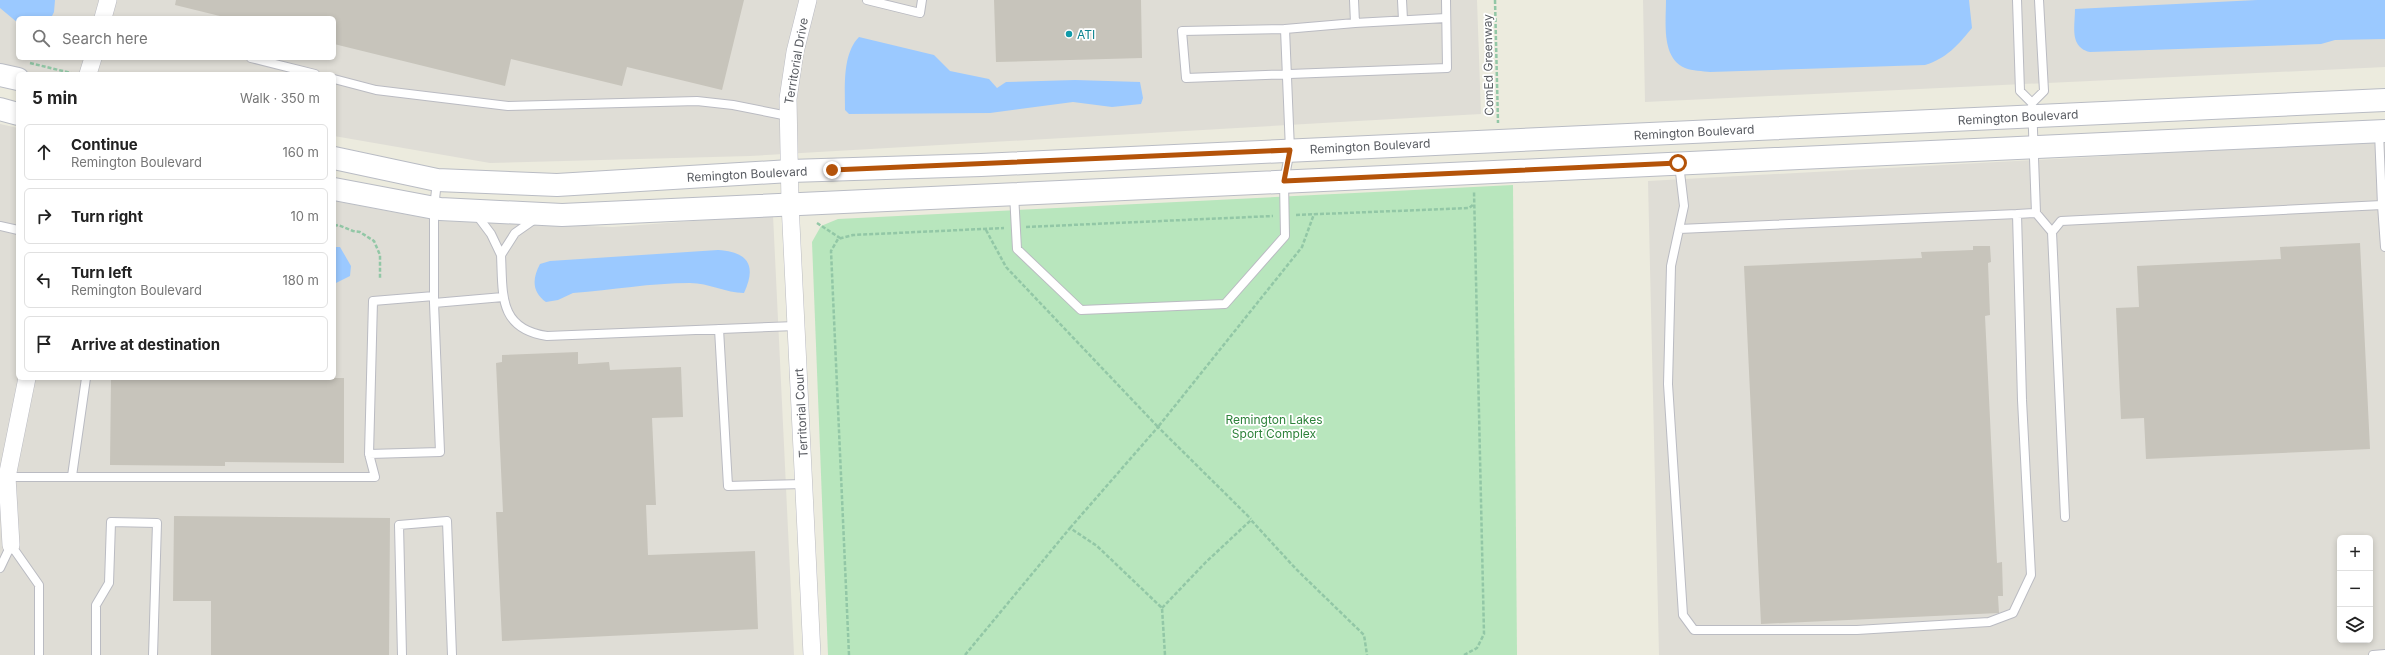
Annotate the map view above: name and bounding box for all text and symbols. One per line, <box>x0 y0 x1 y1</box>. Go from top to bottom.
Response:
street label: ComEd Greenway <box>1480 14 1496 116</box>
search box <box>16 16 336 60</box>
street label: Territorial Drive <box>781 17 811 105</box>
icon: search <box>30 27 52 49</box>
place label: ATI <box>1077 27 1095 42</box>
text: Search here <box>62 29 148 48</box>
marker: ATI <box>1064 29 1074 39</box>
text: 5 min <box>32 88 78 108</box>
text: Walk · 350 m <box>240 90 320 106</box>
street label: Remington Boulevard <box>1957 106 2079 128</box>
street label: Remington Boulevard <box>1633 121 1755 143</box>
text: Continue <box>71 135 138 154</box>
street label: Remington Boulevard <box>1309 135 1431 157</box>
icon: ahead <box>33 141 55 163</box>
text: 160 m <box>282 144 319 160</box>
text: Remington Boulevard <box>71 154 202 170</box>
route start <box>1669 154 1687 172</box>
route end <box>823 161 841 179</box>
street label: Remington Boulevard <box>686 163 808 185</box>
icon: right <box>33 205 55 227</box>
text: Turn right <box>71 207 143 226</box>
text: 10 m <box>290 208 319 224</box>
text: Turn left <box>71 263 132 282</box>
icon: left <box>33 269 55 291</box>
text: 180 m <box>282 272 319 288</box>
text: Remington Boulevard <box>71 282 202 298</box>
icon: arrive <box>33 333 55 355</box>
text: Arrive at destination <box>71 335 220 354</box>
street label: Territorial Court <box>791 368 811 458</box>
park label: Remington Lakes Sport Complex <box>1225 412 1323 441</box>
map controls <box>2337 535 2373 643</box>
button: + <box>2337 535 2373 571</box>
button: − <box>2337 571 2373 607</box>
button: layers <box>2337 607 2373 643</box>

